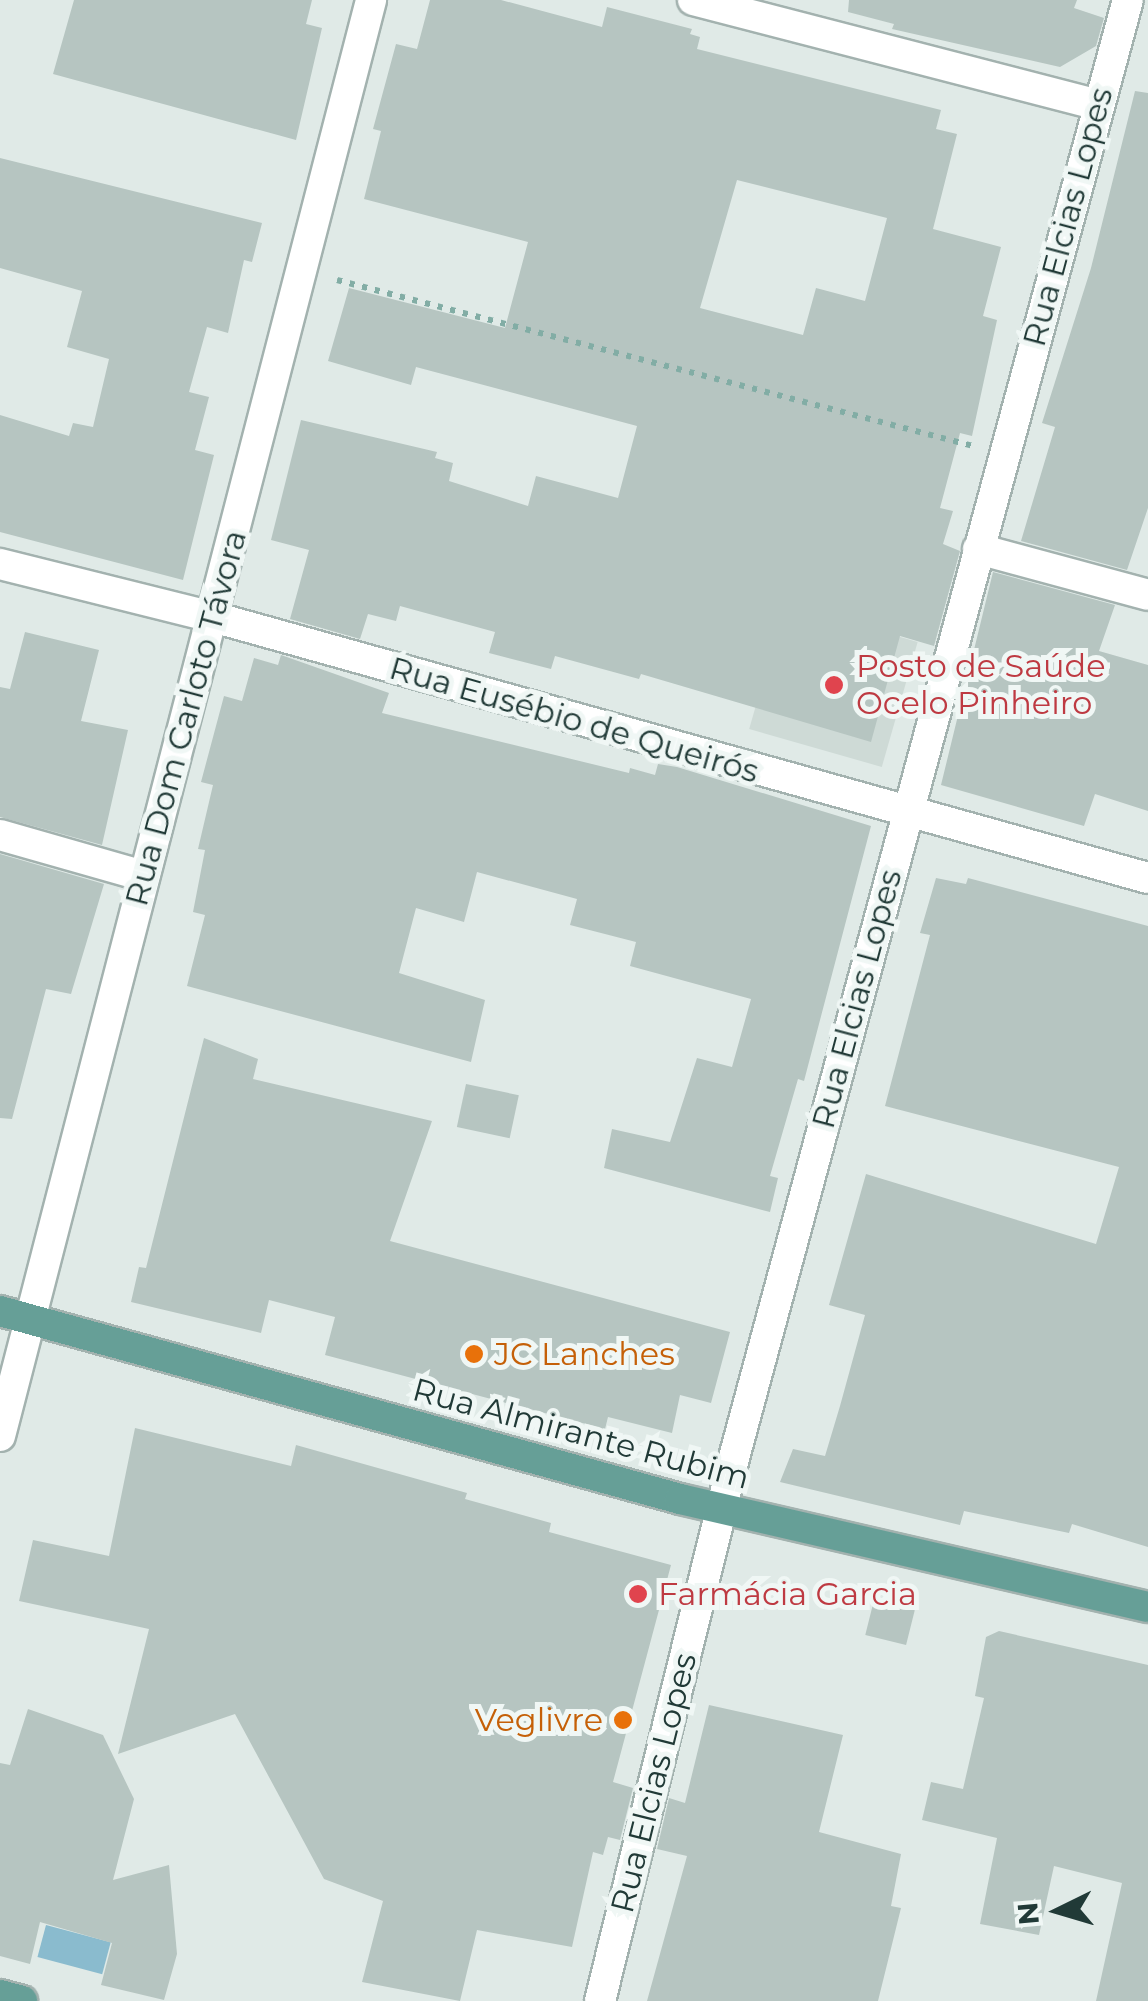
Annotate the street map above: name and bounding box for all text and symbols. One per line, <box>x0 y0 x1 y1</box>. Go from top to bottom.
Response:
street label: Rua Elcias Lopes <box>1015 83 1121 351</box>
street label: Rua Dom Carloto Távora <box>117 526 255 910</box>
place label: Posto de Saúde Ocelo Pinheiro <box>856 648 1106 723</box>
street label: Rua Eusébio de Queirós <box>385 649 763 791</box>
marker: Posto de Saúde Ocelo Pinheiro <box>821 672 847 698</box>
street label: Rua Elcias Lopes <box>804 865 910 1133</box>
place label: JC Lanches <box>494 1335 675 1373</box>
marker: JC Lanches <box>463 1343 485 1365</box>
street label: Rua Almirante Rubim <box>408 1371 754 1497</box>
place label: Farmácia Garcia <box>658 1575 917 1613</box>
marker: Farmácia Garcia <box>627 1583 649 1605</box>
street label: Rua Elcias Lopes <box>603 1649 705 1917</box>
place label: Veglivre <box>475 1701 603 1739</box>
marker: Veglivre <box>612 1709 634 1731</box>
north arrow <box>1008 1861 1108 1961</box>
text: N <box>1010 1901 1046 1926</box>

